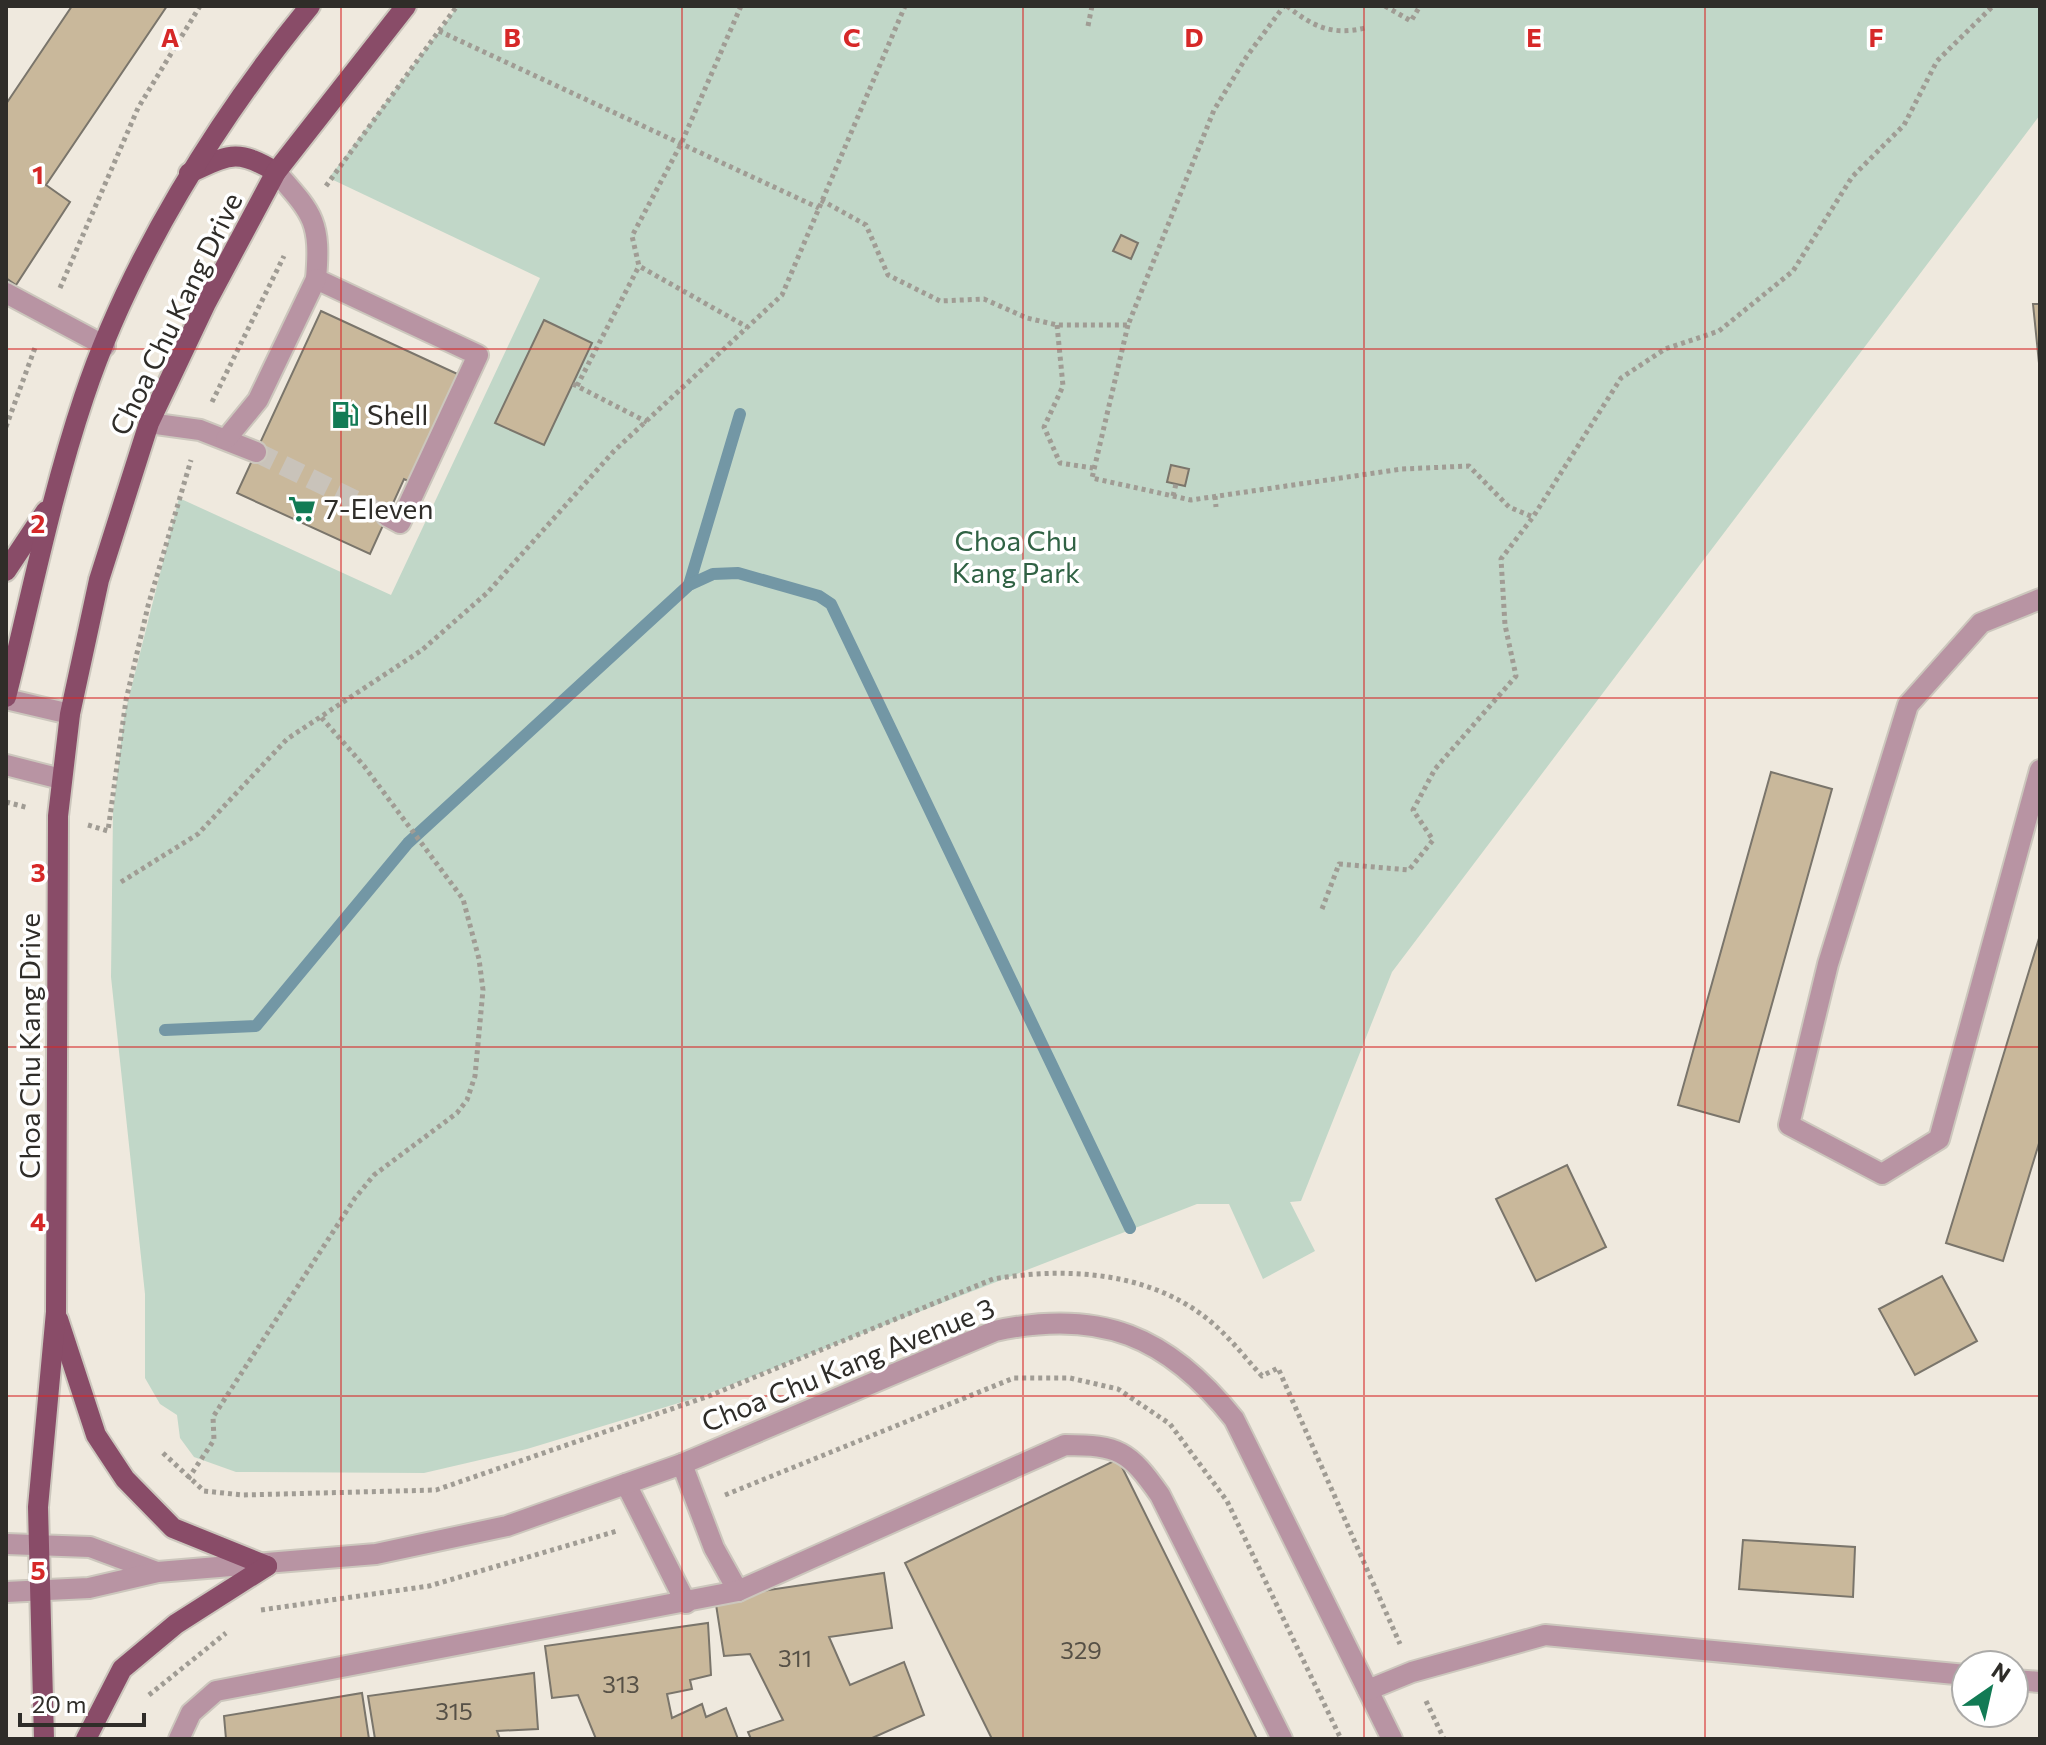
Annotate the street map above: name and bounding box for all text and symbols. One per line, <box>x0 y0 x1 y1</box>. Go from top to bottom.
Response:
text: A <box>161 21 180 52</box>
text: B <box>503 21 521 52</box>
text: C <box>843 21 861 52</box>
text: D <box>1184 21 1204 52</box>
text: E <box>1526 21 1542 52</box>
text: F <box>1868 21 1884 52</box>
text: 1 <box>32 158 44 189</box>
street label: Choa Chu Kang Drive <box>102 187 249 440</box>
place label: Shell <box>367 397 428 431</box>
fuel station icon: Shell <box>330 400 360 430</box>
place label: 7-Eleven <box>324 491 433 525</box>
supermarket icon: 7-Eleven <box>287 494 317 524</box>
text: 2 <box>31 507 45 538</box>
park label: Choa Chu Kang Park <box>952 523 1080 589</box>
text: 3 <box>30 856 46 887</box>
street label: Choa Chu Kang Drive <box>12 913 46 1179</box>
text: 4 <box>30 1205 46 1236</box>
street label: Choa Chu Kang Avenue 3 <box>696 1290 999 1438</box>
text: 5 <box>30 1554 46 1585</box>
house number: 329 <box>1060 1635 1102 1664</box>
house number: 311 <box>778 1643 812 1672</box>
north arrow <box>1950 1649 2030 1729</box>
text: N <box>1987 1656 2016 1688</box>
house number: 313 <box>602 1669 640 1698</box>
scale bar <box>20 1677 144 1727</box>
text: 20 m <box>32 1689 86 1718</box>
house number: 315 <box>435 1696 473 1725</box>

